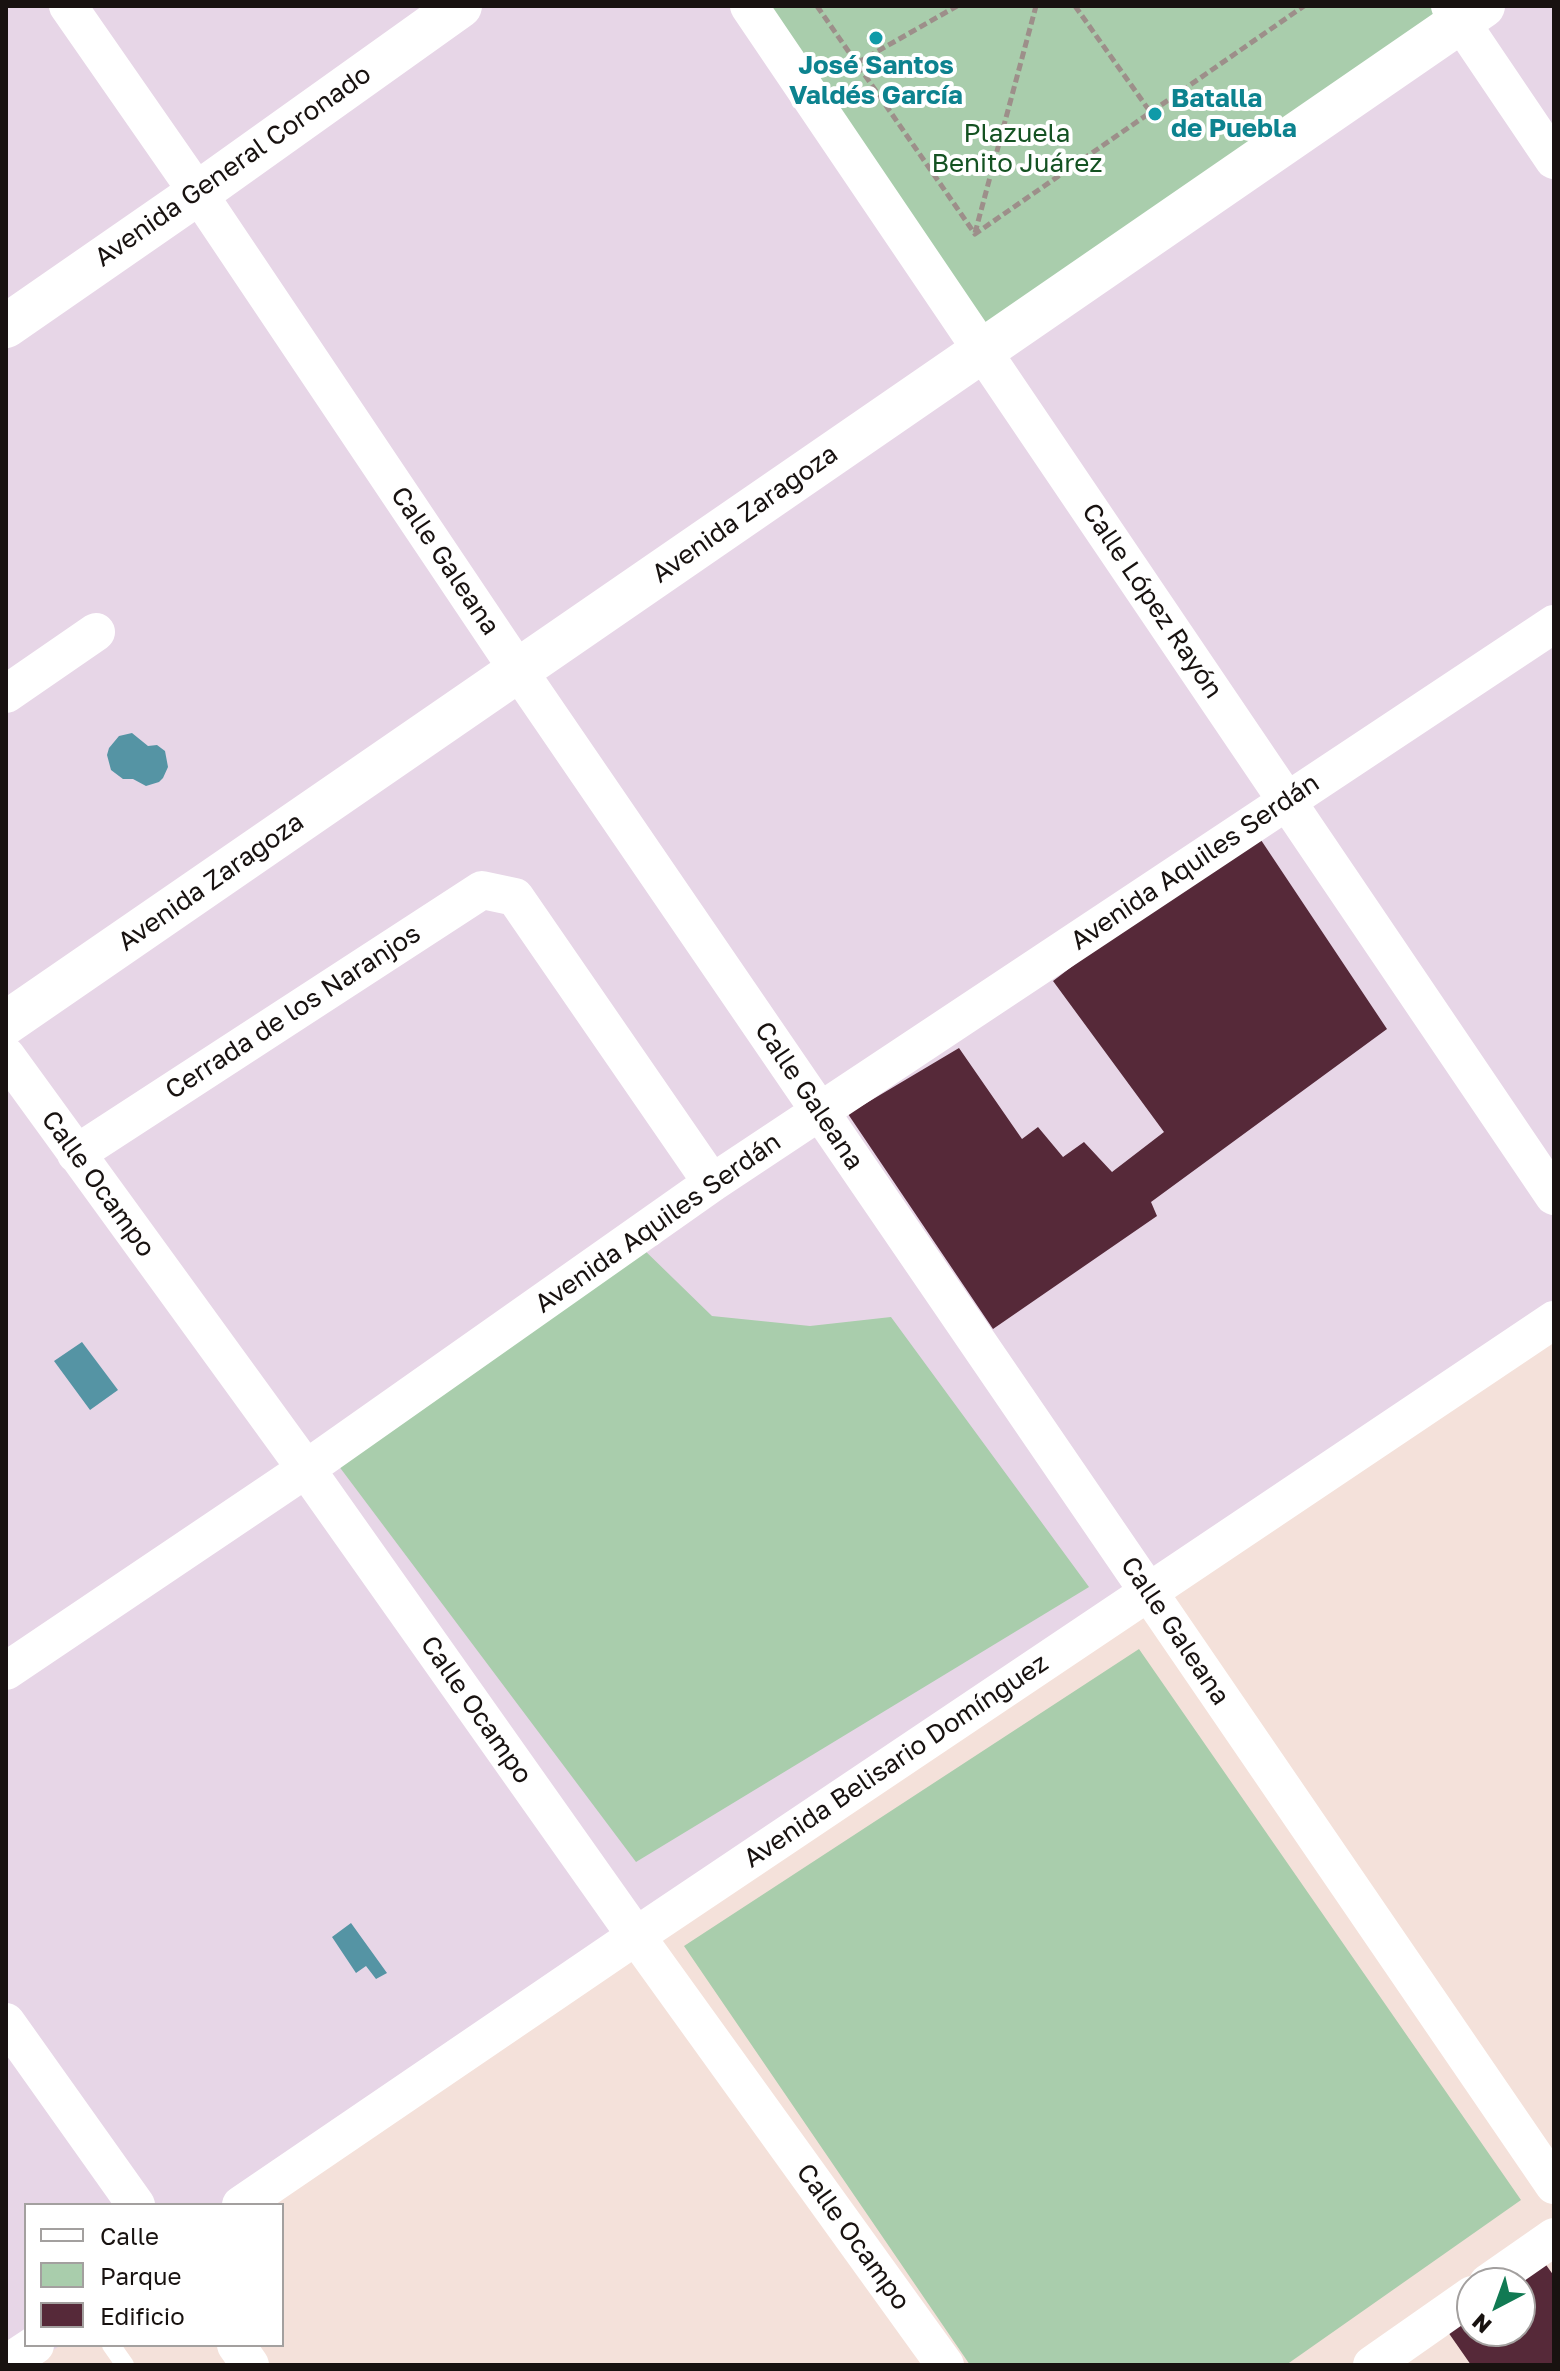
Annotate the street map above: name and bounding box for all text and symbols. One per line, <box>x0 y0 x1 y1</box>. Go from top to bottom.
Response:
marker: José Santos Valdés García <box>867 29 885 47</box>
place label: José Santos Valdés García <box>789 50 963 112</box>
street label: Avenida General Coronado <box>89 59 377 273</box>
place label: Batalla de Puebla <box>1171 83 1297 144</box>
marker: Batalla de Puebla <box>1146 105 1164 123</box>
park label: Plazuela Benito Juárez <box>931 118 1103 180</box>
street label: Avenida Zaragoza <box>646 438 844 590</box>
street label: Calle Galeana <box>384 481 506 641</box>
street label: Calle López Rayón <box>1075 498 1229 704</box>
street label: Avenida Aquiles Serdán <box>1065 767 1325 957</box>
street label: Avenida Zaragoza <box>112 806 310 958</box>
street label: Cerrada de los Naranjos <box>160 918 426 1106</box>
street label: Calle Galeana <box>748 1016 870 1176</box>
street label: Calle Ocampo <box>35 1105 161 1263</box>
street label: Avenida Aquiles Serdán <box>529 1126 787 1320</box>
street label: Calle Galeana <box>1114 1551 1236 1711</box>
street label: Calle Ocampo <box>414 1630 538 1790</box>
street label: Avenida Belisario Domínguez <box>738 1647 1054 1875</box>
street label: Calle Ocampo <box>790 2158 916 2316</box>
legend <box>24 2203 284 2347</box>
text: Calle <box>100 2221 159 2250</box>
text: Parque <box>100 2261 181 2290</box>
north arrow <box>1456 2267 1536 2347</box>
text: Edificio <box>100 2301 185 2330</box>
text: N <box>1466 2308 1496 2340</box>

